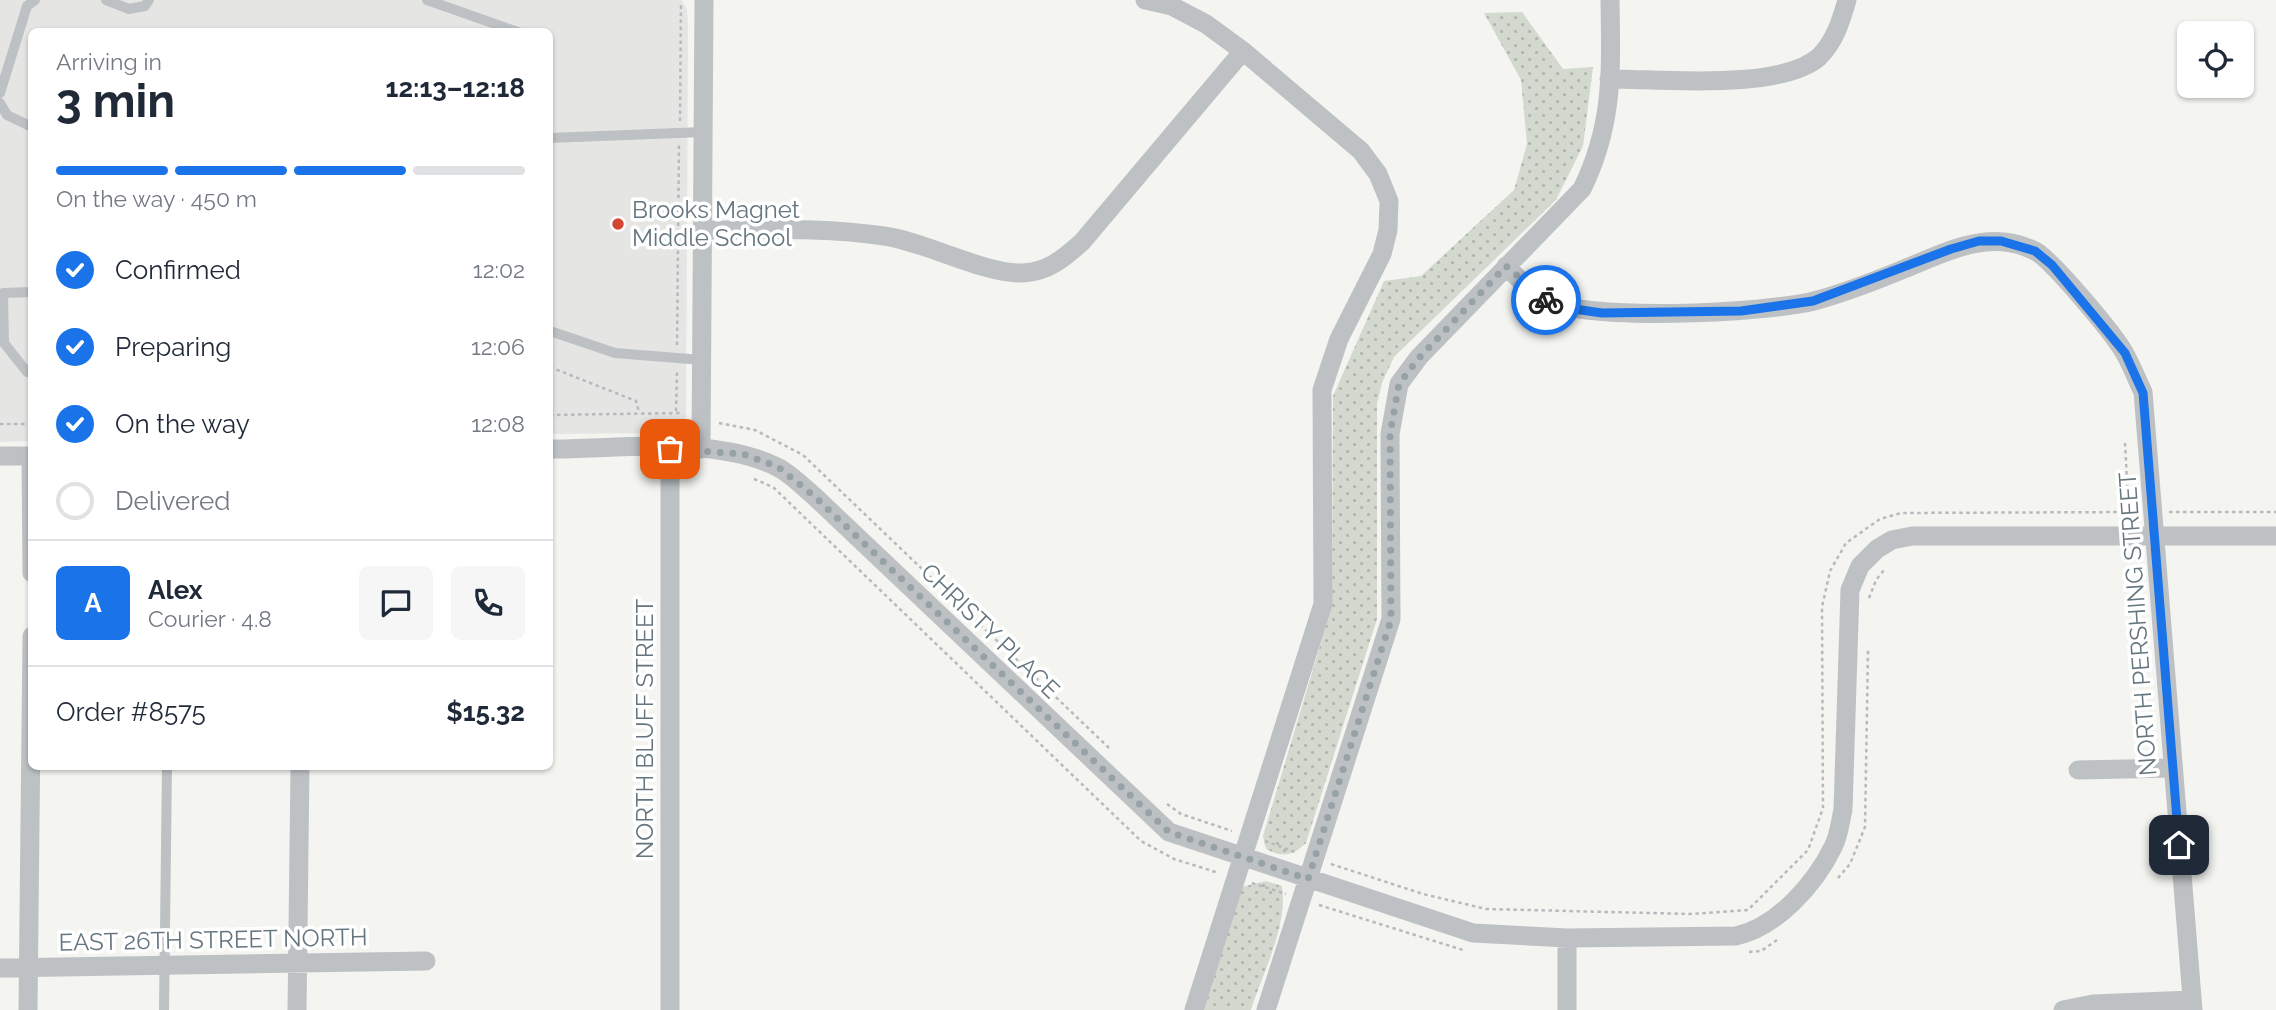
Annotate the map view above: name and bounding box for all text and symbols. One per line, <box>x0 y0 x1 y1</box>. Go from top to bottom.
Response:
map controls <box>2177 21 2254 98</box>
button: locate <box>2177 21 2254 98</box>
text: Arriving in <box>56 48 162 75</box>
text: 12:13–12:18 <box>386 73 525 103</box>
text: 3 min <box>56 74 175 128</box>
text: On the way · 450 m <box>56 185 257 212</box>
place label: Brooks Magnet Middle School <box>632 195 800 252</box>
marker: Brooks Magnet Middle School <box>610 216 626 232</box>
icon: check <box>56 251 94 289</box>
text: Confirmed <box>115 255 241 285</box>
text: 12:02 <box>473 256 525 283</box>
courier <box>1511 265 1581 335</box>
icon: bike <box>1527 281 1565 319</box>
icon: check <box>56 328 94 366</box>
text: Preparing <box>115 332 231 362</box>
text: 12:06 <box>471 333 525 360</box>
icon: check <box>56 405 94 443</box>
text: On the way <box>115 409 250 439</box>
text: 12:08 <box>471 410 525 437</box>
pin <box>640 419 700 479</box>
icon: bag <box>651 430 689 468</box>
street label: NORTH PERSHING STREET <box>2112 471 2163 777</box>
text: Delivered <box>115 486 230 516</box>
street label: CHRISTY PLACE <box>915 557 1066 704</box>
button: chat <box>359 566 433 640</box>
button: phone <box>451 566 525 640</box>
text: Alex <box>148 575 203 605</box>
text: A <box>84 588 102 618</box>
street label: NORTH BLUFF STREET <box>630 598 659 859</box>
text: Courier · 4.8 <box>148 605 272 632</box>
text: Order #8575 <box>56 697 206 727</box>
text: $15.32 <box>446 697 525 727</box>
pin <box>2149 815 2209 875</box>
icon: home <box>2160 826 2198 864</box>
street label: EAST 26TH STREET NORTH <box>58 922 368 957</box>

